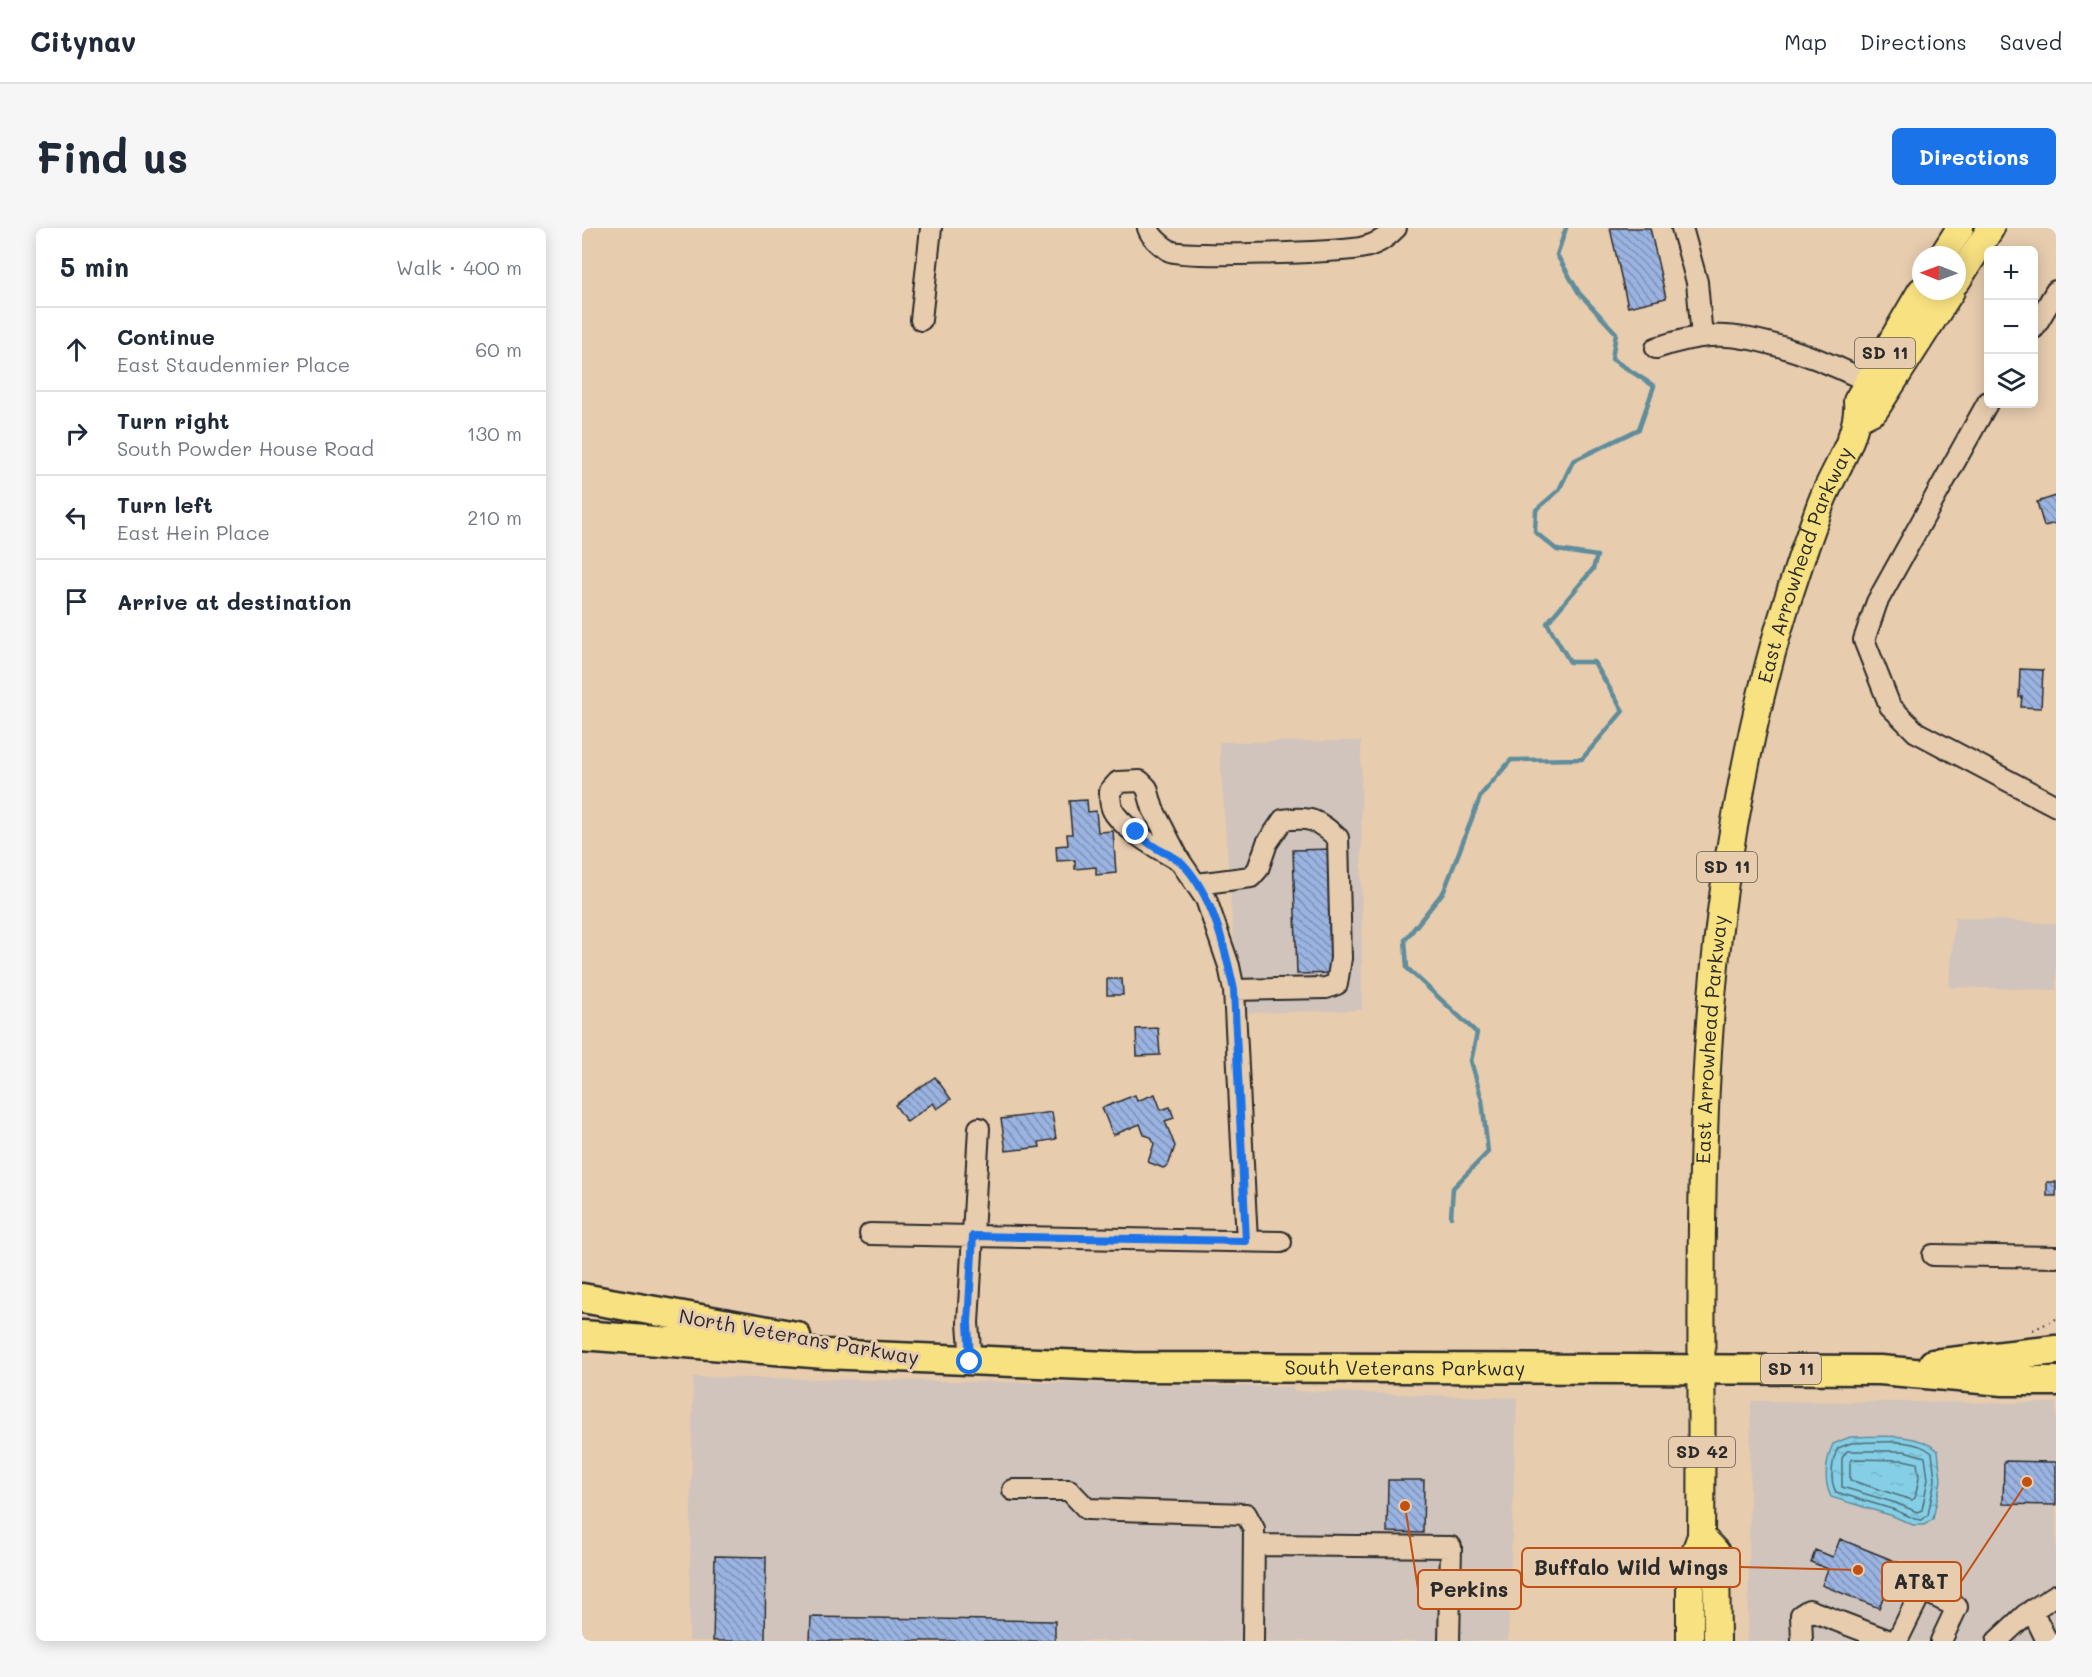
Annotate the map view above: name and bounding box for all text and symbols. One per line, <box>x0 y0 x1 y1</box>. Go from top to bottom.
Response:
text: Citynav <box>30 23 136 59</box>
text: Map <box>1784 28 1827 55</box>
text: Directions <box>1860 28 1967 55</box>
text: Saved <box>2000 28 2062 55</box>
button: Directions <box>1892 128 2056 185</box>
text: Find us <box>36 129 188 184</box>
north arrow <box>1912 246 1966 300</box>
map controls <box>1984 246 2038 408</box>
button: + <box>1984 246 2038 300</box>
text: 5 min <box>60 250 129 284</box>
text: Walk · 400 m <box>396 254 522 280</box>
button: − <box>1984 300 2038 354</box>
text: Continue <box>117 322 215 351</box>
icon: ahead <box>60 333 93 366</box>
text: 60 m <box>475 336 522 362</box>
road number: SD 11 <box>1855 338 1915 368</box>
text: East Staudenmier Place <box>117 351 350 377</box>
button: layers <box>1984 354 2038 408</box>
text: Turn right <box>117 406 229 435</box>
icon: right <box>60 417 93 450</box>
text: 130 m <box>467 420 522 446</box>
text: South Powder House Road <box>117 435 374 461</box>
street label: East Arrowhead Parkway <box>1751 442 1858 685</box>
text: Turn left <box>117 490 213 519</box>
icon: left <box>60 501 93 534</box>
text: 210 m <box>467 504 522 530</box>
text: East Hein Place <box>117 519 270 545</box>
icon: arrive <box>60 585 93 618</box>
text: Arrive at destination <box>117 587 352 616</box>
route end <box>1122 818 1148 844</box>
road number: SD 11 <box>1697 852 1757 882</box>
street label: East Arrowhead Parkway <box>1689 913 1732 1164</box>
street label: North Veterans Parkway <box>677 1302 921 1370</box>
route start <box>956 1348 982 1374</box>
street label: South Veterans Parkway <box>1285 1354 1525 1381</box>
road number: SD 11 <box>1761 1354 1821 1384</box>
road number: SD 42 <box>1669 1437 1735 1467</box>
callout: Buffalo Wild Wings <box>1522 1548 1740 1587</box>
text: Buffalo Wild Wings <box>1534 1553 1728 1580</box>
callout: AT&T <box>1882 1562 1961 1601</box>
text: AT&T <box>1893 1567 1949 1594</box>
callout: Perkins <box>1418 1570 1521 1609</box>
text: Perkins <box>1430 1575 1508 1602</box>

